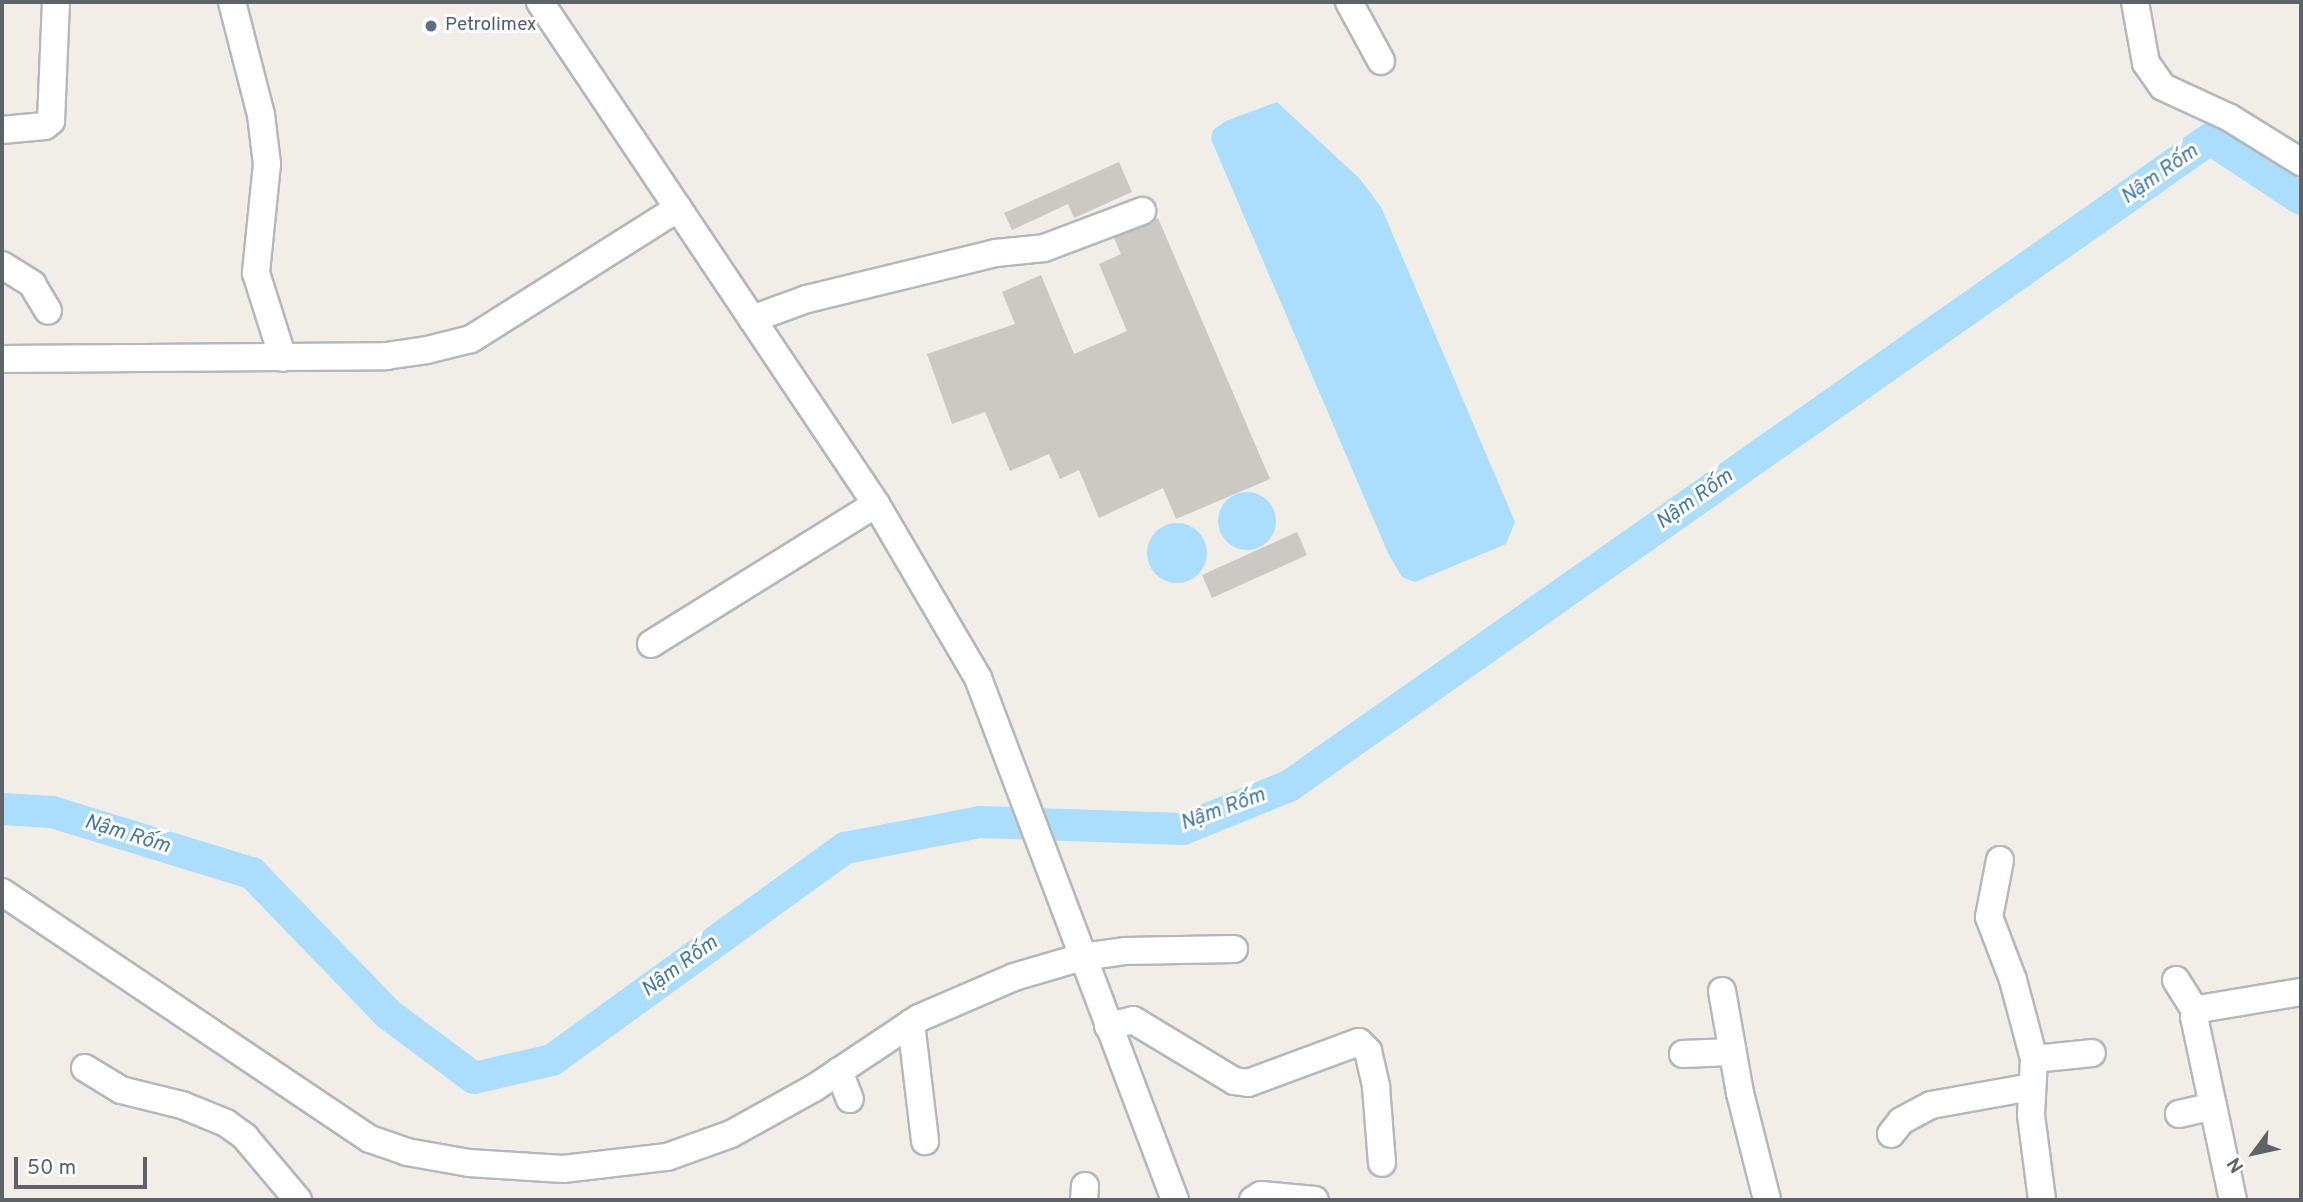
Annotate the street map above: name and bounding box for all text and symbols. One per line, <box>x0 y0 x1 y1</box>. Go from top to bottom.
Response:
place label: Petrolimex <box>445 15 537 37</box>
marker: Petrolimex <box>423 18 439 34</box>
water label: Nậm Rốm <box>2117 139 2203 211</box>
water label: Nậm Rốm <box>1652 464 1738 536</box>
water label: Nậm Rốm <box>1177 783 1269 837</box>
water label: Nậm Rốm <box>81 810 173 860</box>
water label: Nậm Rốm <box>637 931 723 1003</box>
north arrow <box>2219 1118 2289 1188</box>
scale bar <box>18 1142 150 1186</box>
text: N <box>2223 1152 2250 1177</box>
text: 50 m <box>27 1155 76 1182</box>

